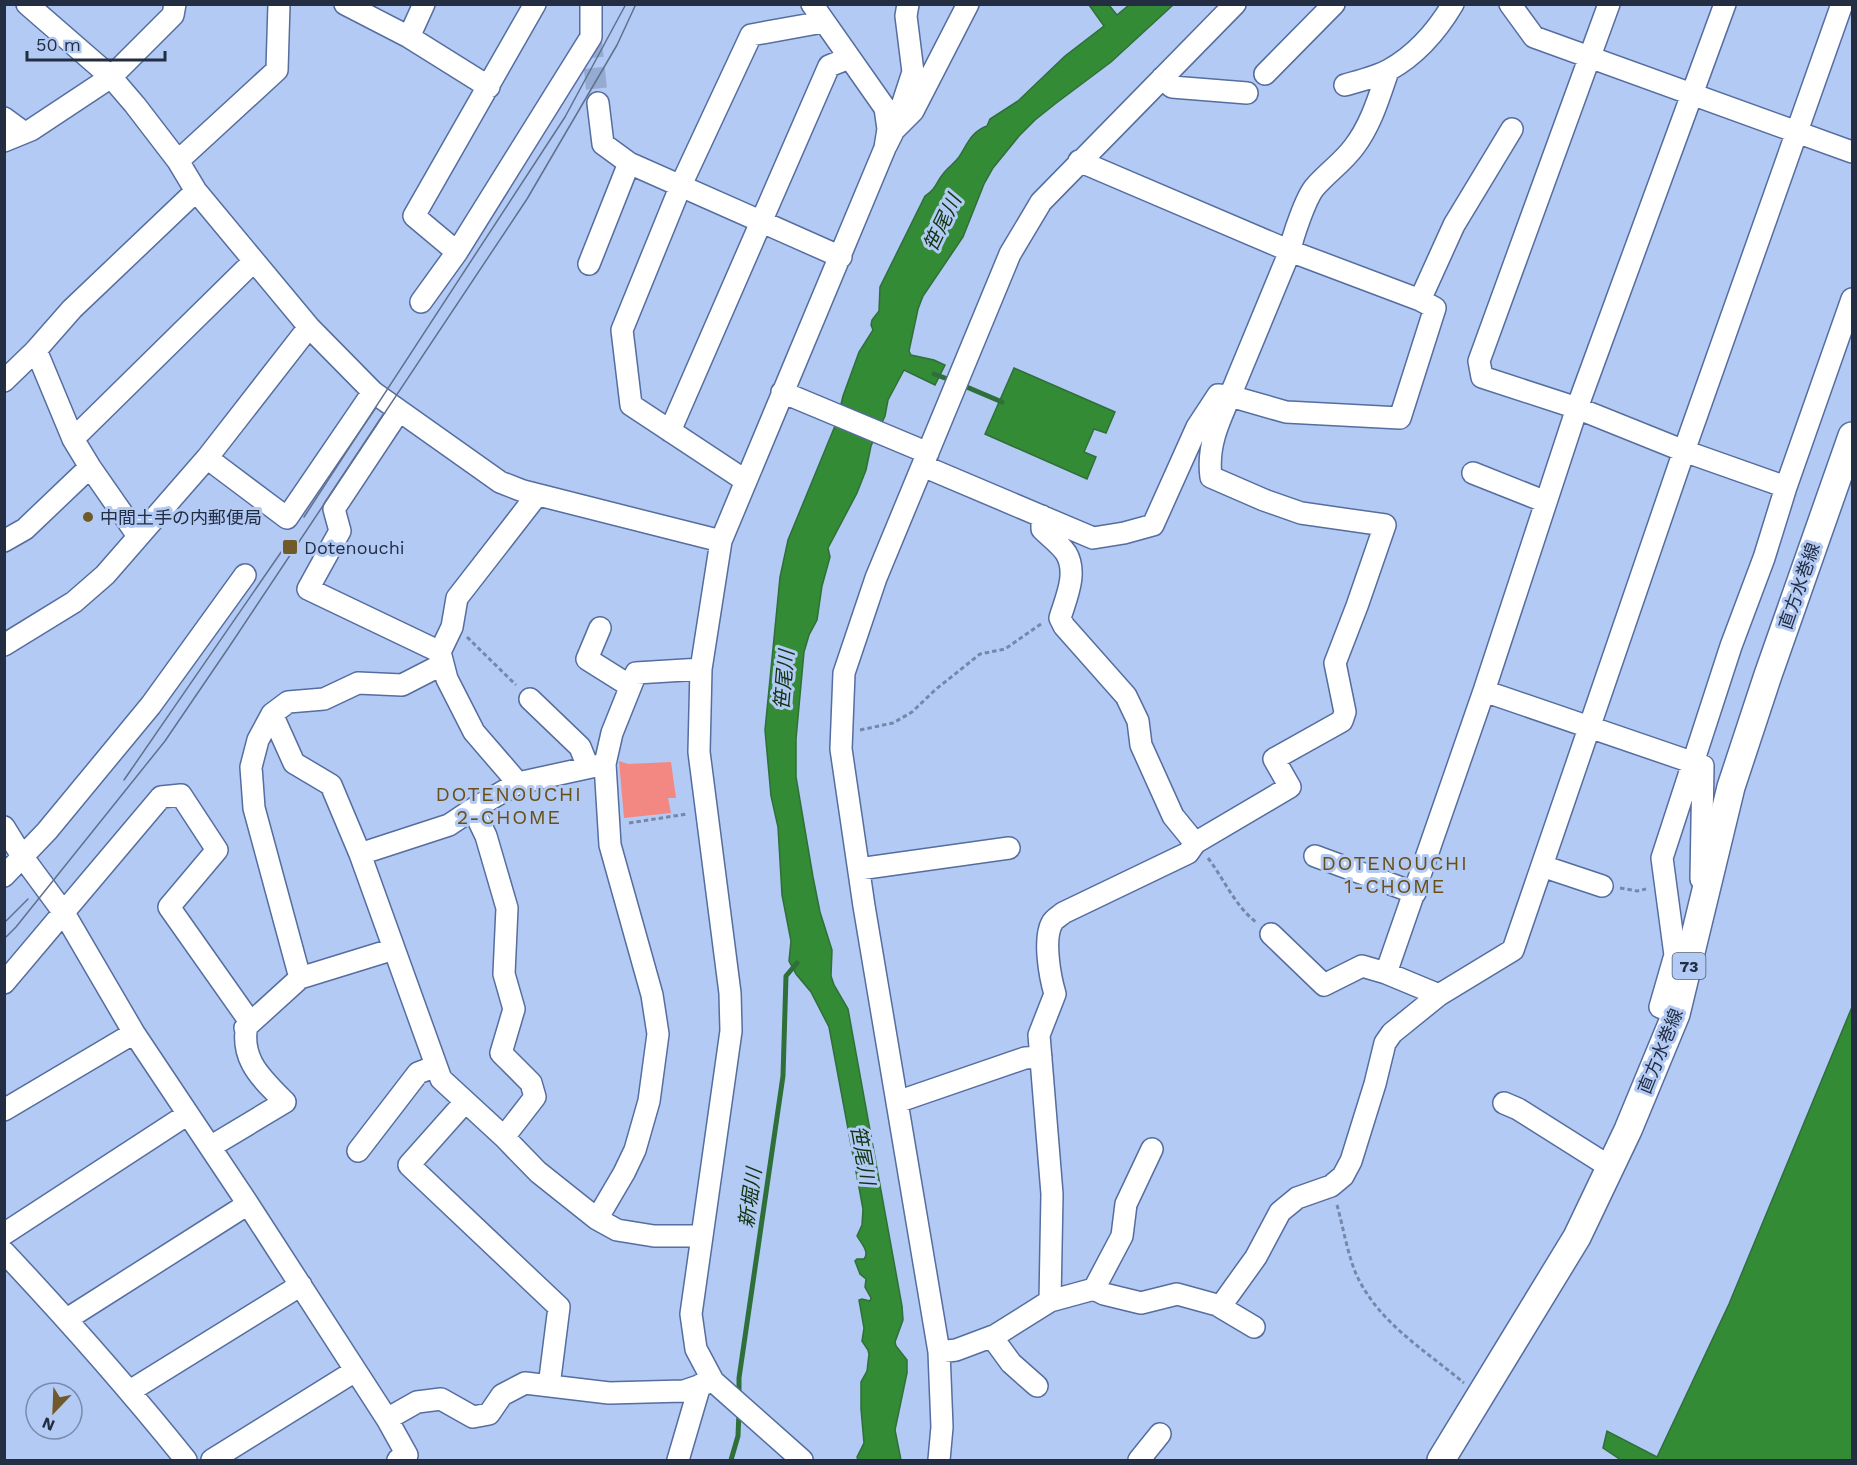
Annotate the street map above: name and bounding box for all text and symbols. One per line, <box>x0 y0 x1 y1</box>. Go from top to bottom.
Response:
scale bar <box>27 24 165 62</box>
text: 50 m <box>36 34 81 55</box>
water label: 笹尾川 <box>918 189 967 255</box>
place label: 中間土手の内郵便局 <box>100 507 262 528</box>
marker: 中間土手の内郵便局 <box>81 510 95 524</box>
place label: Dotenouchi <box>304 537 405 558</box>
marker: Dotenouchi <box>281 538 299 556</box>
street label: 直方水巻線 <box>1774 540 1824 632</box>
water label: 笹尾川 <box>769 647 799 711</box>
district label: DOTENOUCHI 2-CHOME <box>436 782 582 829</box>
district label: DOTENOUCHI 1-CHOME <box>1322 851 1468 898</box>
road number: 73 <box>1672 953 1706 979</box>
street label: 直方水巻線 <box>1633 1005 1687 1097</box>
water label: 笹尾川 <box>846 1123 880 1189</box>
water label: 新堀川 <box>734 1165 766 1229</box>
north arrow <box>24 1381 84 1441</box>
text: N <box>39 1413 58 1435</box>

